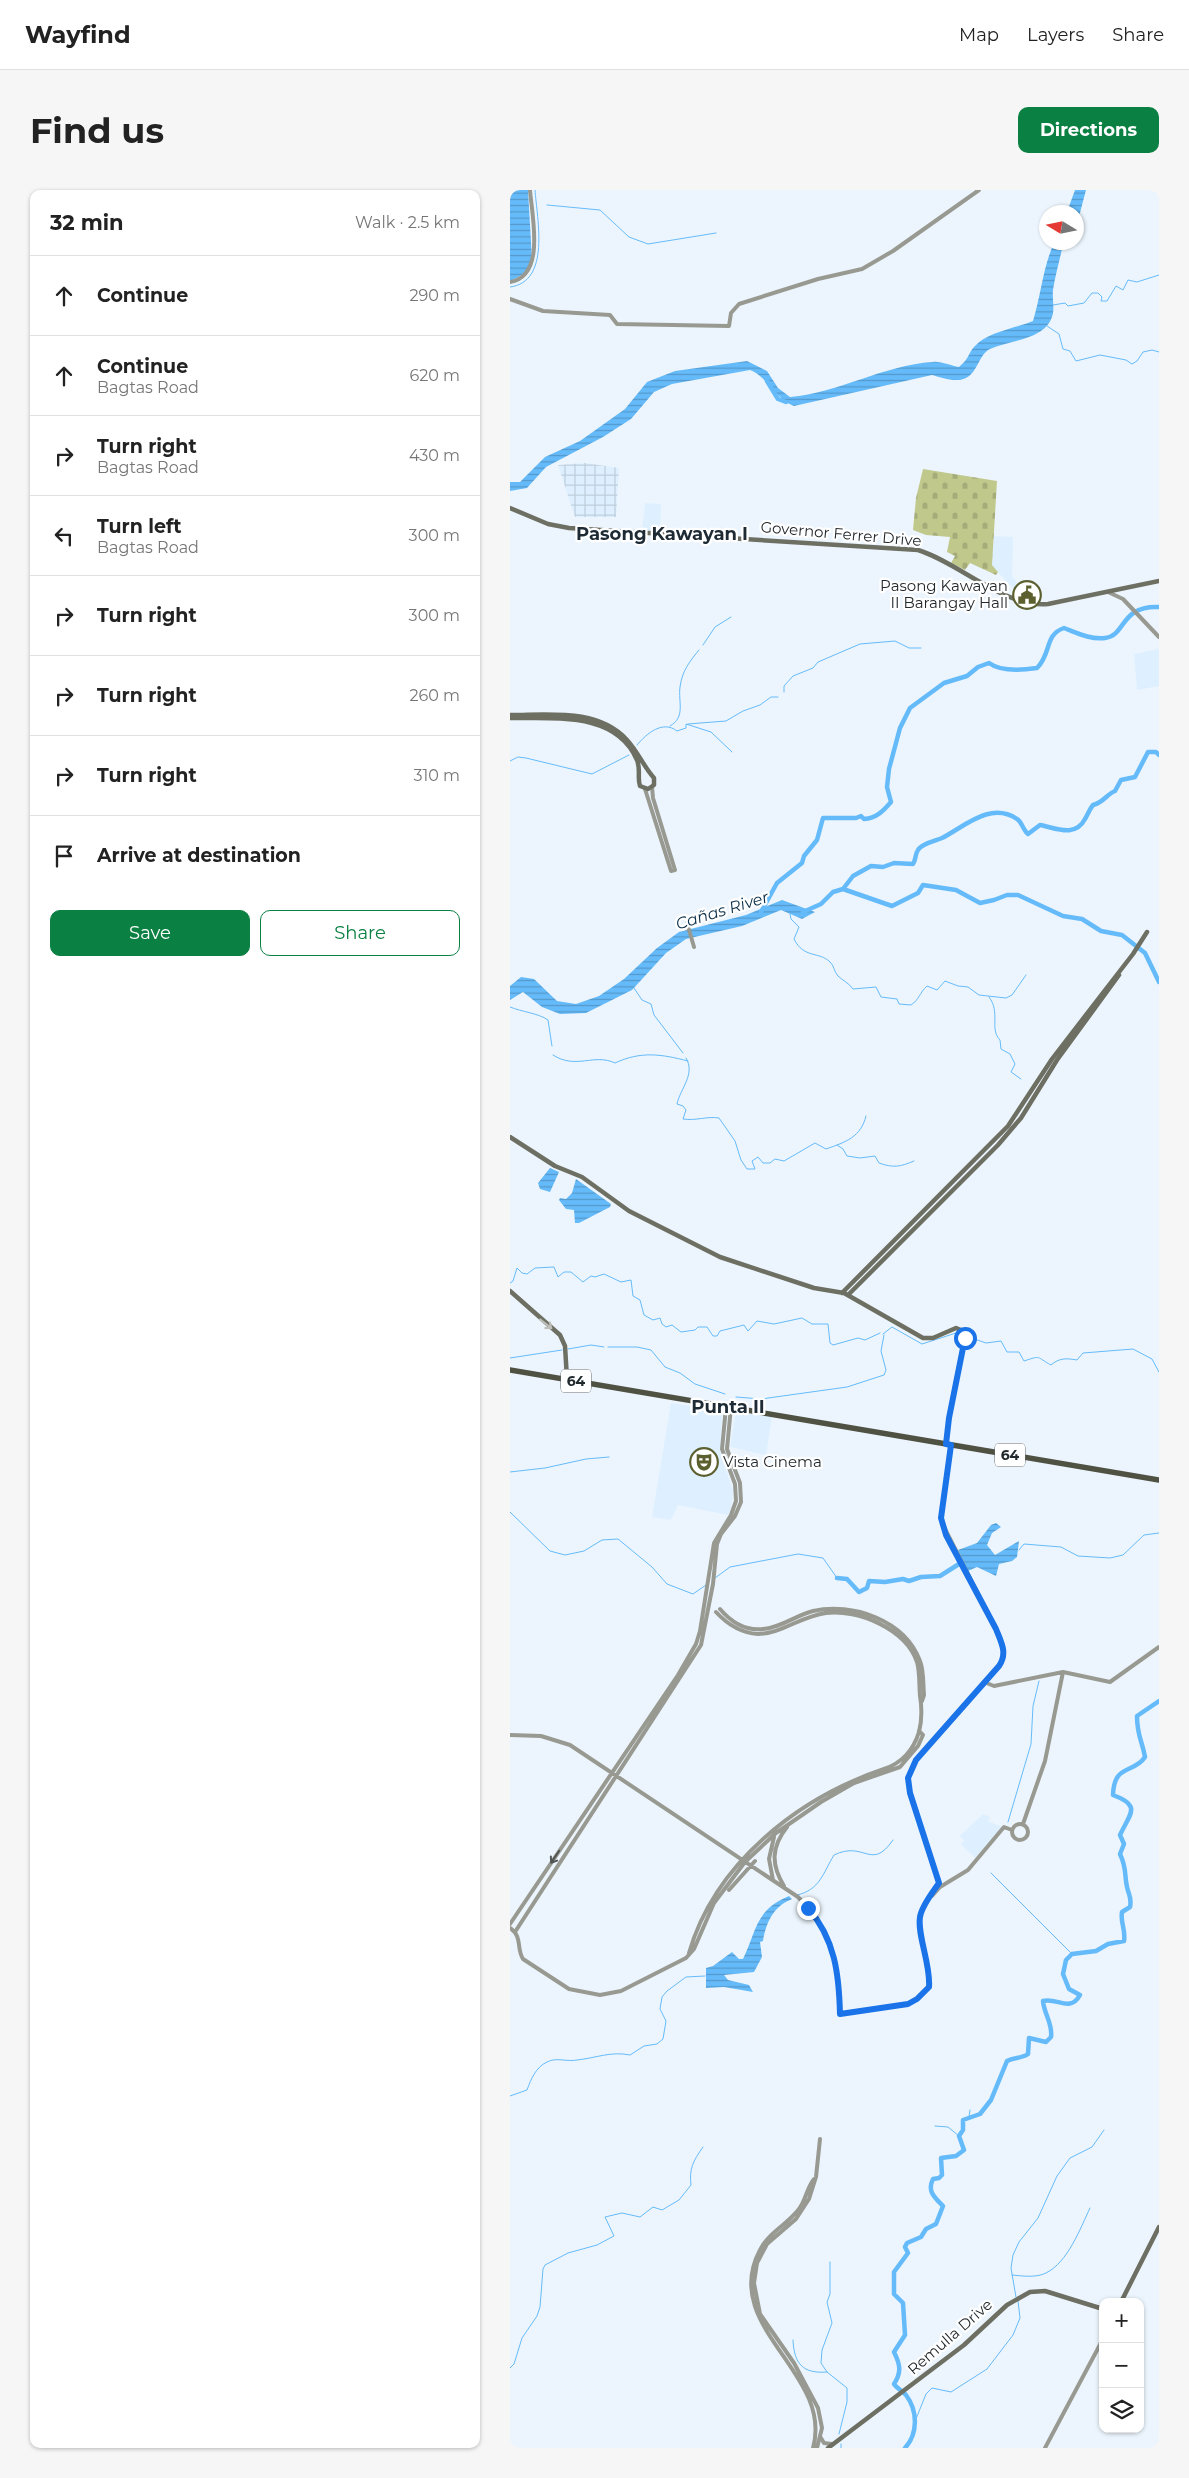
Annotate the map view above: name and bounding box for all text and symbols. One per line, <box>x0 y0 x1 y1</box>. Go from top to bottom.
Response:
text: Wayfind <box>25 20 131 49</box>
text: Map <box>959 24 999 46</box>
text: Layers <box>1027 24 1084 46</box>
text: Share <box>1112 24 1164 46</box>
button: Directions <box>1018 107 1159 153</box>
text: Find us <box>30 109 164 152</box>
north arrow <box>1039 205 1084 250</box>
text: 32 min <box>50 210 124 235</box>
text: Walk · 2.5 km <box>355 213 460 232</box>
icon: ahead <box>50 282 78 310</box>
text: Continue <box>97 284 188 307</box>
text: 290 m <box>409 286 460 305</box>
text: Continue <box>97 355 188 378</box>
icon: ahead <box>50 362 78 390</box>
text: 620 m <box>409 366 460 385</box>
text: Bagtas Road <box>97 378 199 397</box>
text: Turn right <box>97 435 197 458</box>
icon: right <box>50 442 78 470</box>
text: 430 m <box>409 446 460 465</box>
text: Bagtas Road <box>97 458 199 477</box>
text: Turn left <box>97 515 182 538</box>
street label: Governor Ferrer Drive <box>760 517 922 550</box>
icon: left <box>50 522 78 550</box>
district label: Pasong Kawayan I <box>576 523 748 545</box>
text: 300 m <box>409 526 460 545</box>
text: Bagtas Road <box>97 538 199 557</box>
place label: Pasong Kawayan II Barangay Hall <box>880 576 1008 612</box>
public building icon: Pasong Kawayan II Barangay Hall <box>1012 580 1042 610</box>
icon: right <box>50 602 78 630</box>
text: Turn right <box>97 604 197 627</box>
text: 300 m <box>409 606 460 625</box>
icon: right <box>50 682 78 710</box>
text: Turn right <box>97 684 197 707</box>
text: 260 m <box>409 686 460 705</box>
icon: right <box>50 762 78 790</box>
text: Turn right <box>97 764 197 787</box>
text: 310 m <box>413 766 460 785</box>
icon: arrive <box>50 842 78 870</box>
text: Arrive at destination <box>97 844 301 867</box>
water label: Cañas River <box>673 887 771 934</box>
button: Save <box>50 910 250 956</box>
button: Share <box>260 910 460 956</box>
one-way arrow <box>539 1319 552 1330</box>
route start <box>954 1327 977 1350</box>
road number: 64 <box>561 1370 591 1392</box>
district label: Punta II <box>691 1396 765 1418</box>
road number: 64 <box>995 1444 1025 1466</box>
theatre icon: Vista Cinema <box>689 1447 719 1477</box>
place label: Vista Cinema <box>723 1452 822 1471</box>
one-way arrow <box>550 1850 561 1864</box>
route end <box>797 1897 820 1920</box>
street label: Remulla Drive <box>903 2295 996 2379</box>
map controls <box>1099 2298 1144 2433</box>
button: + <box>1099 2298 1144 2343</box>
button: − <box>1099 2343 1144 2388</box>
button: layers <box>1099 2388 1144 2433</box>

